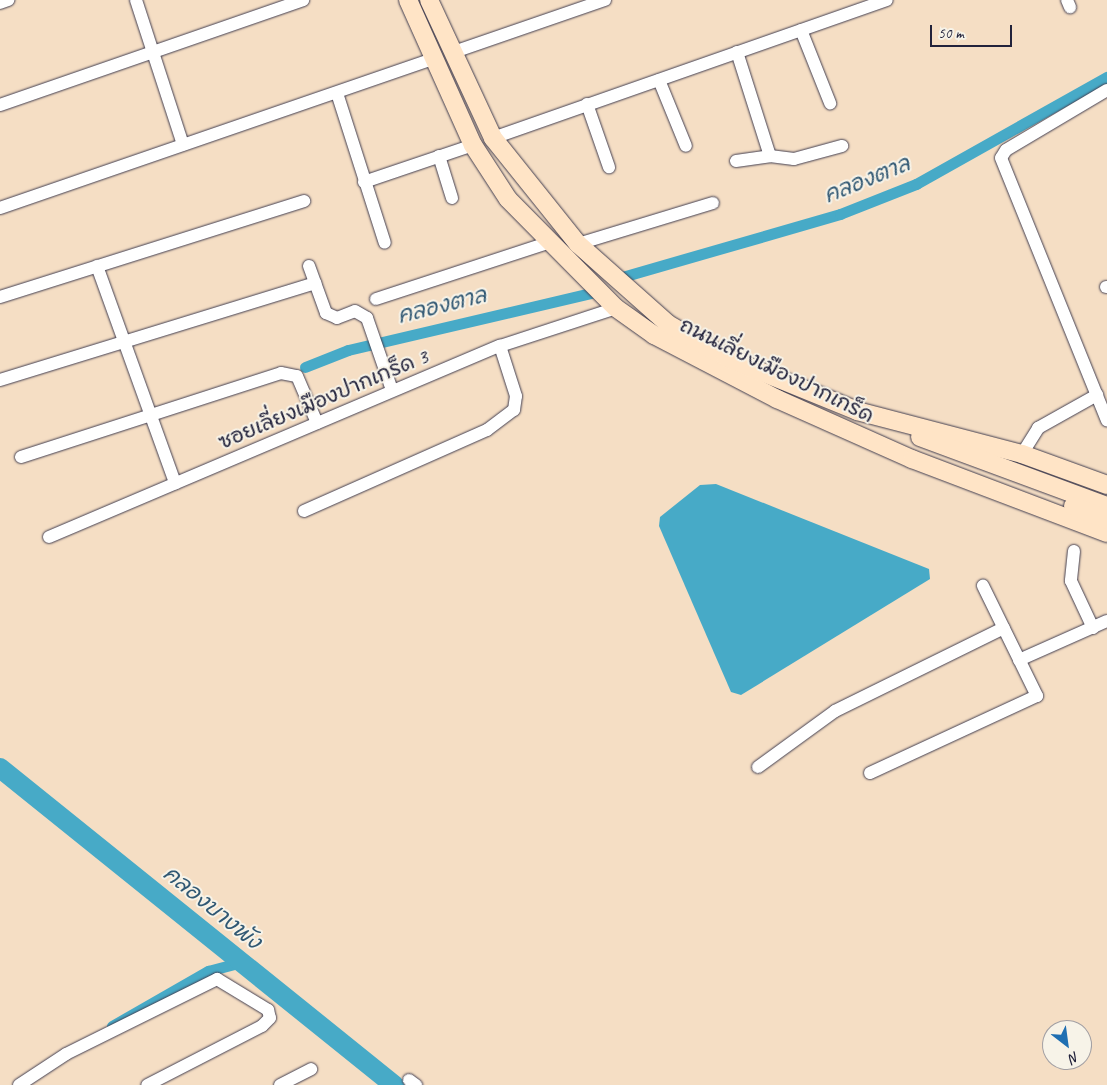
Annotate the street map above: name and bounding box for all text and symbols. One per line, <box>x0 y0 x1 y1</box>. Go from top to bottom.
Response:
scale bar <box>932 15 1014 47</box>
text: 50 m <box>938 24 964 43</box>
water label: คลองตาล <box>820 151 914 209</box>
water label: คลองตาล <box>395 282 489 330</box>
street label: ถนนเลี่ยงเมืองปากเกร็ด <box>676 312 878 428</box>
street label: ซอยเลี่ยงเมืองปากเกร็ด 3 <box>214 343 432 455</box>
water label: คลองบางพัง <box>158 861 266 955</box>
north arrow <box>1042 1020 1092 1070</box>
text: N <box>1066 1048 1082 1067</box>

